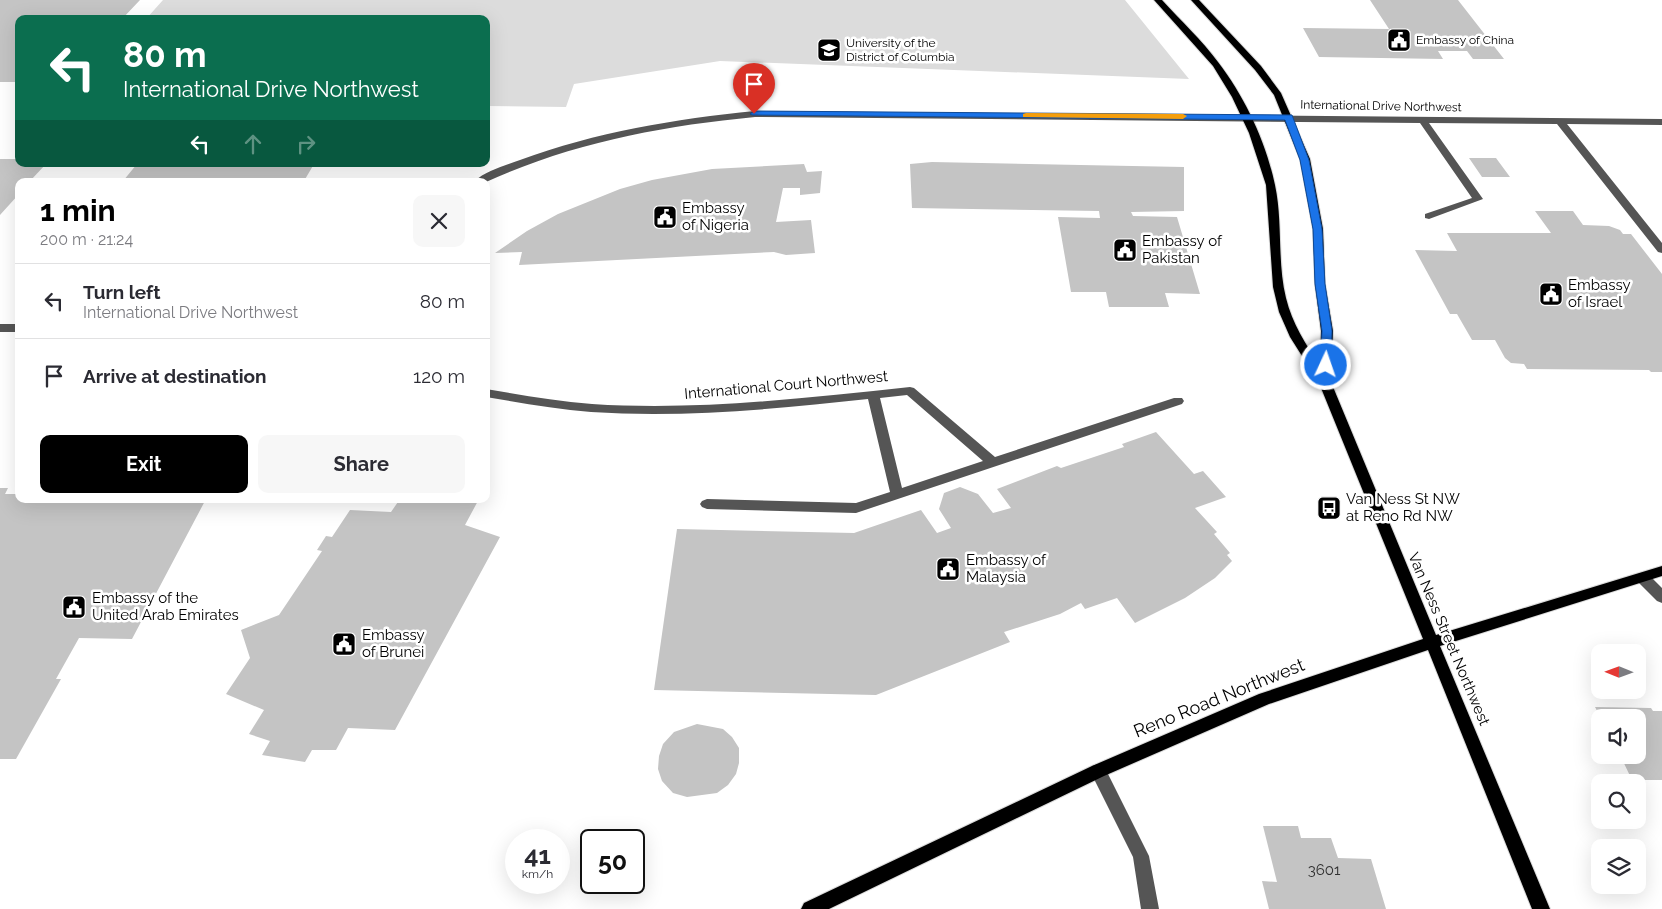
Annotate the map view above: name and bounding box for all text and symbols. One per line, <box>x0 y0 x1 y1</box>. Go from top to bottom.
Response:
public building icon: Embassy of China <box>1386 27 1412 53</box>
place label: Embassy of China <box>1416 33 1514 47</box>
text: 80 m <box>123 34 207 75</box>
icon: left <box>40 35 105 100</box>
place label: University of the District of Columbia <box>846 36 955 64</box>
school or university icon: University of the District of Columbia <box>816 37 842 63</box>
pin <box>733 63 775 114</box>
icon: arrive <box>740 70 768 98</box>
text: International Drive Northwest <box>123 76 419 102</box>
street label: International Drive Northwest <box>1300 98 1462 114</box>
icon: left <box>186 130 214 158</box>
icon: ahead <box>239 130 267 158</box>
icon: right <box>292 130 320 158</box>
text: 1 min <box>40 193 116 228</box>
button: close <box>413 195 465 247</box>
place label: Embassy of Nigeria <box>682 199 749 234</box>
public building icon: Embassy of Nigeria <box>652 204 678 230</box>
text: 200 m · 21:24 <box>40 230 133 249</box>
place label: Embassy of Pakistan <box>1142 232 1223 267</box>
public building icon: Embassy of Pakistan <box>1112 237 1138 263</box>
place label: Embassy of Israel <box>1568 276 1631 311</box>
text: Turn left <box>83 281 160 303</box>
public building icon: Embassy of Israel <box>1538 281 1564 307</box>
icon: left <box>40 287 68 315</box>
text: 80 m <box>420 290 465 312</box>
text: International Drive Northwest <box>83 303 298 322</box>
position arrow <box>1299 338 1351 390</box>
icon: arrive <box>40 362 68 390</box>
text: Arrive at destination <box>83 365 267 387</box>
text: 120 m <box>413 365 465 387</box>
street label: International Court Northwest <box>683 367 889 403</box>
button: Exit <box>40 435 248 493</box>
button: Share <box>258 435 465 493</box>
place label: Van Ness St NW at Reno Rd NW <box>1346 490 1460 525</box>
bus stop icon: Van Ness St NW at Reno Rd NW <box>1316 495 1342 521</box>
street label: Van Ness Street Northwest <box>1404 550 1494 728</box>
place label: Embassy of Malaysia <box>966 551 1047 586</box>
public building icon: Embassy of Malaysia <box>935 556 961 582</box>
place label: Embassy of the United Arab Emirates <box>92 589 239 624</box>
public building icon: Embassy of the United Arab Emirates <box>61 594 87 620</box>
place label: Embassy of Brunei <box>362 626 425 661</box>
public building icon: Embassy of Brunei <box>331 631 357 657</box>
north arrow <box>1591 644 1646 699</box>
map controls <box>1591 644 1646 894</box>
street label: Reno Road Northwest <box>1130 654 1307 741</box>
button: sound <box>1591 709 1646 764</box>
button: search <box>1591 774 1646 829</box>
speed limit sign: 50 <box>580 829 645 894</box>
button: layers <box>1591 839 1646 894</box>
text: 41 <box>524 840 551 870</box>
house number: 3601 <box>1308 861 1341 879</box>
text: km/h <box>522 867 553 881</box>

